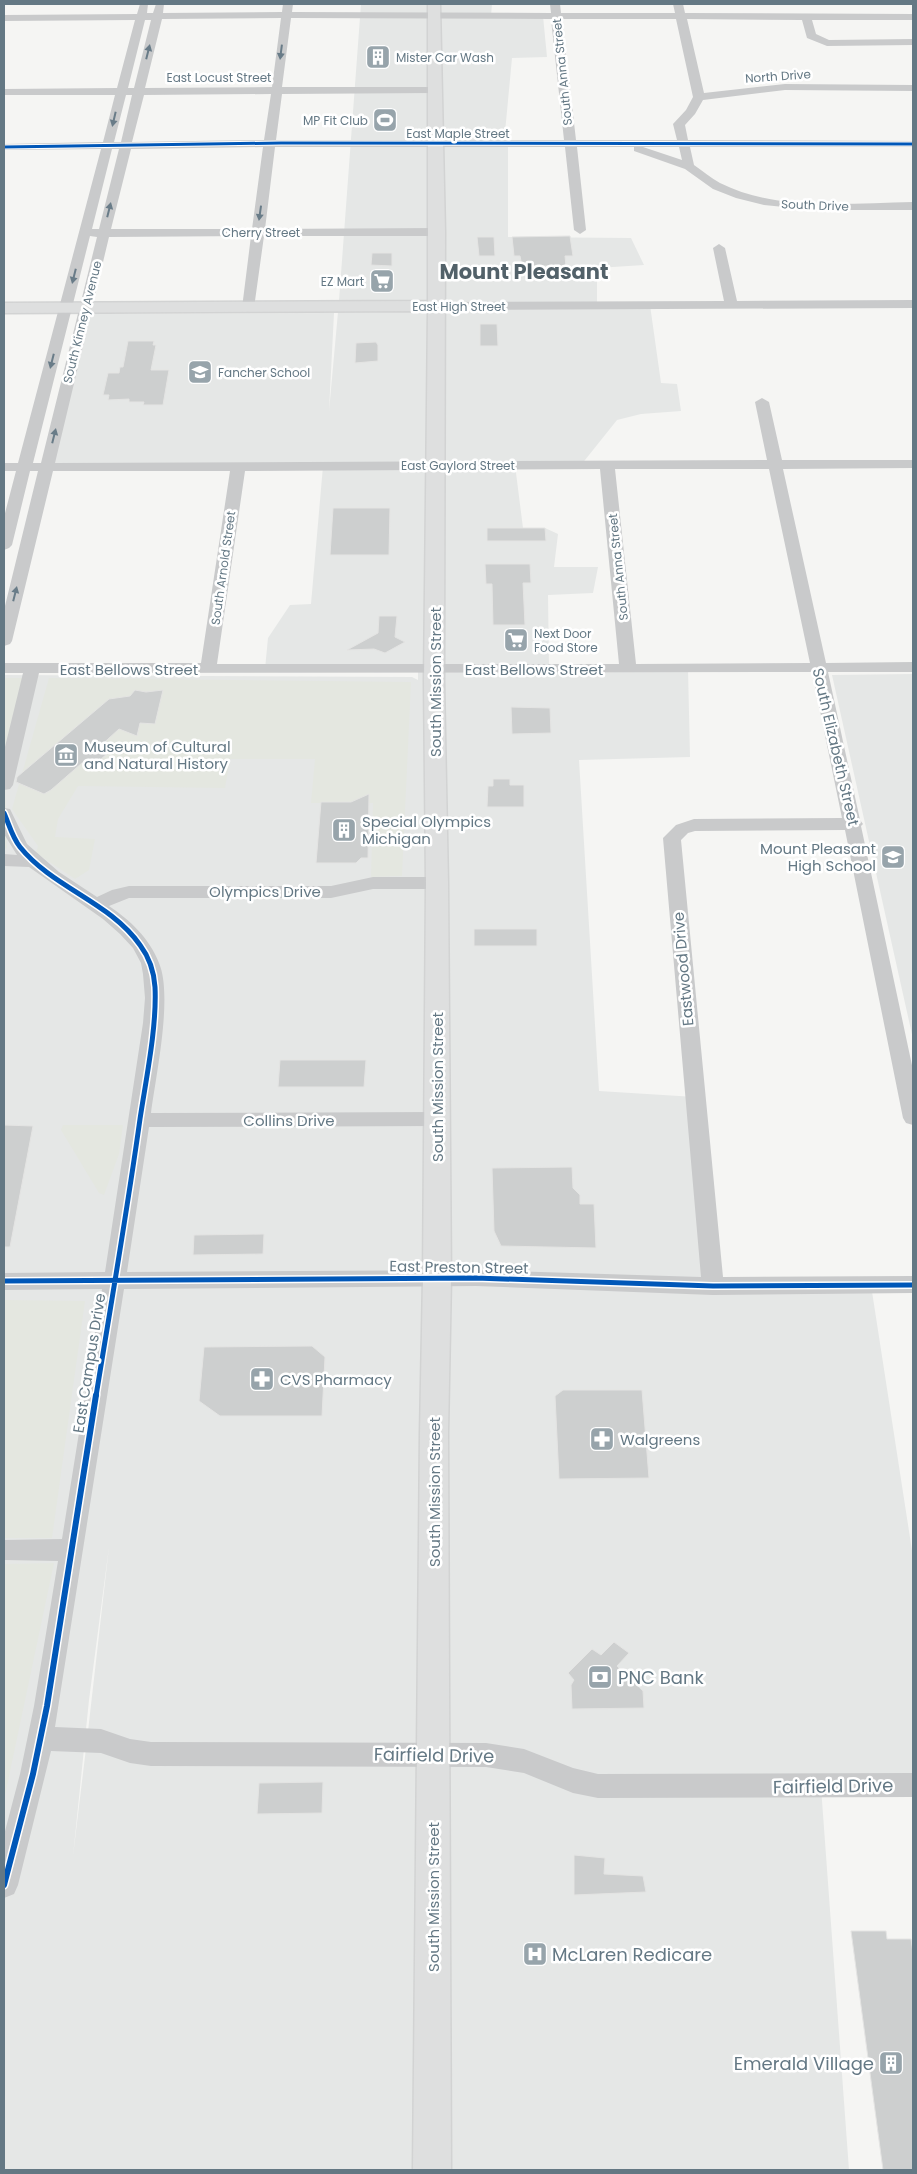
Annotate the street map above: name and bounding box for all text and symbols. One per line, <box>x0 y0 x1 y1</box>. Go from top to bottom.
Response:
street label: South Anna Street <box>548 18 576 126</box>
one-way arrow <box>277 44 285 60</box>
building icon: Mister Car Wash <box>365 44 391 70</box>
one-way arrow <box>144 45 152 60</box>
place label: Mister Car Wash <box>396 49 494 66</box>
street label: North Drive <box>745 65 811 87</box>
street label: East Locust Street <box>167 69 271 86</box>
sports icon: MP Fit Club <box>372 107 398 133</box>
one-way arrow <box>110 111 118 127</box>
place label: MP Fit Club <box>303 112 368 129</box>
street label: East Maple Street <box>406 125 510 142</box>
street label: South Drive <box>781 195 849 215</box>
one-way arrow <box>105 203 113 218</box>
one-way arrow <box>256 206 264 222</box>
street label: Cherry Street <box>222 224 300 241</box>
district label: Mount Pleasant <box>439 257 609 286</box>
street label: South Kinney Avenue <box>59 259 105 385</box>
one-way arrow <box>70 268 78 283</box>
supermarket icon: EZ Mart <box>369 268 395 294</box>
place label: EZ Mart <box>321 273 364 290</box>
street label: East High Street <box>412 298 506 315</box>
one-way arrow <box>48 353 56 368</box>
school or university icon: Fancher School <box>187 359 213 385</box>
place label: Fancher School <box>218 364 310 381</box>
one-way arrow <box>50 429 58 444</box>
street label: East Gaylord Street <box>401 457 515 474</box>
street label: South Arnold Street <box>207 510 239 626</box>
street label: South Anna Street <box>604 513 632 621</box>
one-way arrow <box>11 586 19 601</box>
street label: South Mission Street <box>425 607 446 757</box>
place label: Next Door Food Store <box>534 625 598 656</box>
supermarket icon: Next Door Food Store <box>503 627 529 653</box>
street label: East Bellows Street <box>60 659 198 680</box>
street label: East Bellows Street <box>465 659 603 680</box>
street label: South Elizabeth Street <box>808 666 864 828</box>
place label: Museum of Cultural and Natural History <box>84 736 231 774</box>
museum icon: Museum of Cultural and Natural History <box>53 742 79 768</box>
place label: Special Olympics Michigan <box>362 811 491 849</box>
building icon: Special Olympics Michigan <box>331 817 357 843</box>
place label: Mount Pleasant High School <box>760 838 876 876</box>
school or university icon: Mount Pleasant High School <box>880 844 906 870</box>
street label: Olympics Drive <box>209 881 321 902</box>
street label: Eastwood Drive <box>668 911 698 1027</box>
street label: South Mission Street <box>427 1012 448 1162</box>
street label: Collins Drive <box>243 1110 335 1131</box>
street label: East Preston Street <box>389 1255 529 1279</box>
street label: East Campus Drive <box>68 1291 110 1435</box>
pharmacy icon: CVS Pharmacy <box>249 1366 275 1392</box>
place label: CVS Pharmacy <box>280 1369 392 1390</box>
street label: South Mission Street <box>424 1417 445 1567</box>
pharmacy icon: Walgreens <box>589 1426 615 1452</box>
place label: Walgreens <box>620 1429 700 1450</box>
bank icon: PNC Bank <box>587 1664 613 1690</box>
place label: PNC Bank <box>618 1665 704 1690</box>
street label: Fairfield Drive <box>374 1741 494 1769</box>
street label: Fairfield Drive <box>773 1772 893 1800</box>
street label: South Mission Street <box>423 1822 444 1972</box>
hospital icon: McLaren Redicare <box>522 1941 548 1967</box>
place label: McLaren Redicare <box>552 1942 712 1967</box>
building icon: Emerald Village <box>878 2050 904 2076</box>
place label: Emerald Village <box>734 2051 874 2076</box>

